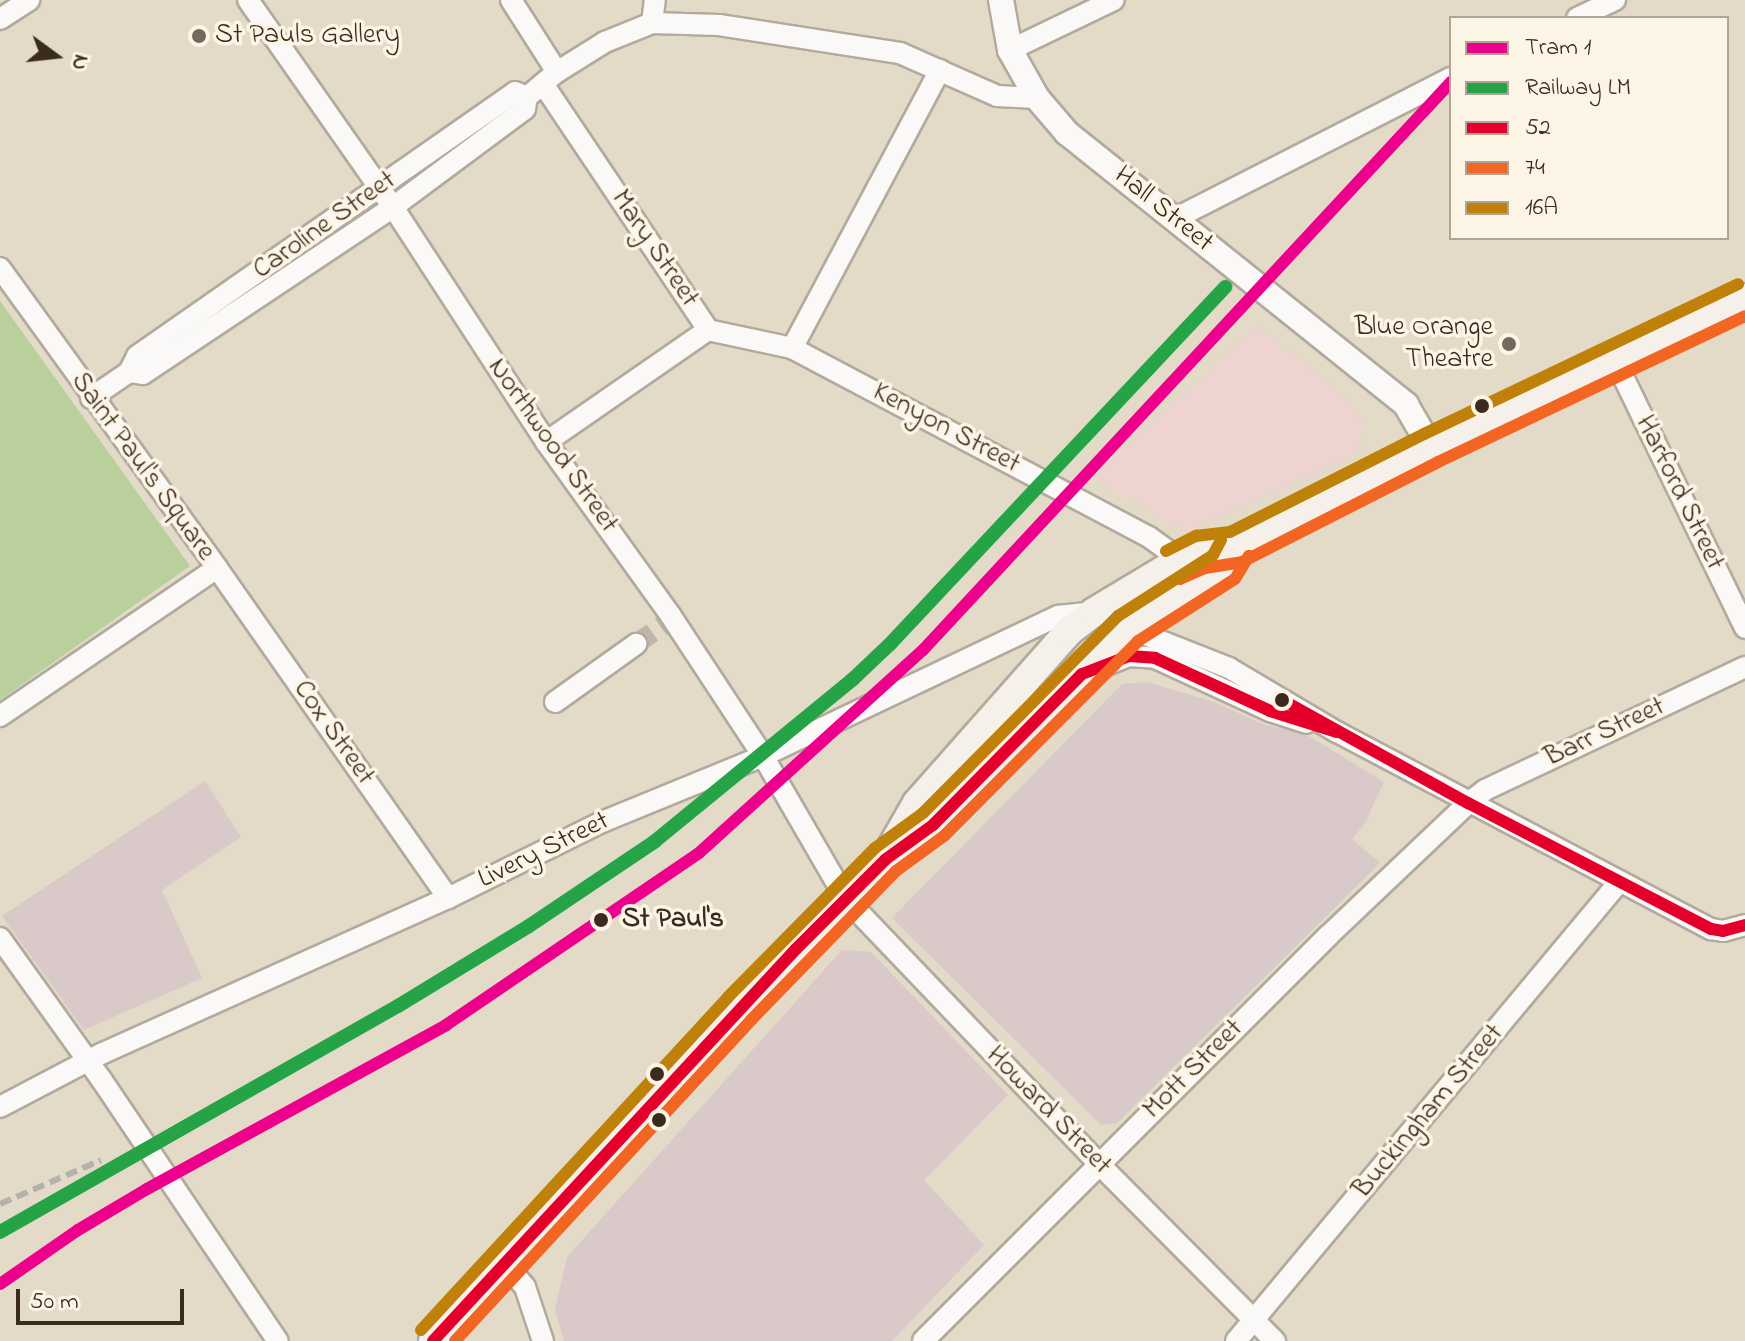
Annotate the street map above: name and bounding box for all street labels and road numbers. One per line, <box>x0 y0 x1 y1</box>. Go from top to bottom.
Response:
street label: Hall Street <box>1106 160 1220 260</box>
street label: Caroline Street <box>247 164 403 288</box>
street label: Mary Street <box>603 184 705 314</box>
street label: Northwood Street <box>479 352 625 540</box>
street label: Saint Paul's Square <box>62 366 222 568</box>
street label: Kenyon Street <box>866 376 1026 482</box>
street label: Harford Street <box>1627 410 1731 576</box>
street label: Cox Street <box>285 674 381 792</box>
street label: Barr Street <box>1539 691 1671 775</box>
street label: Livery Street <box>473 805 615 897</box>
street label: Mott Street <box>1137 1013 1251 1127</box>
street label: Buckingham Street <box>1346 1018 1512 1206</box>
street label: Howard Street <box>978 1040 1118 1182</box>

